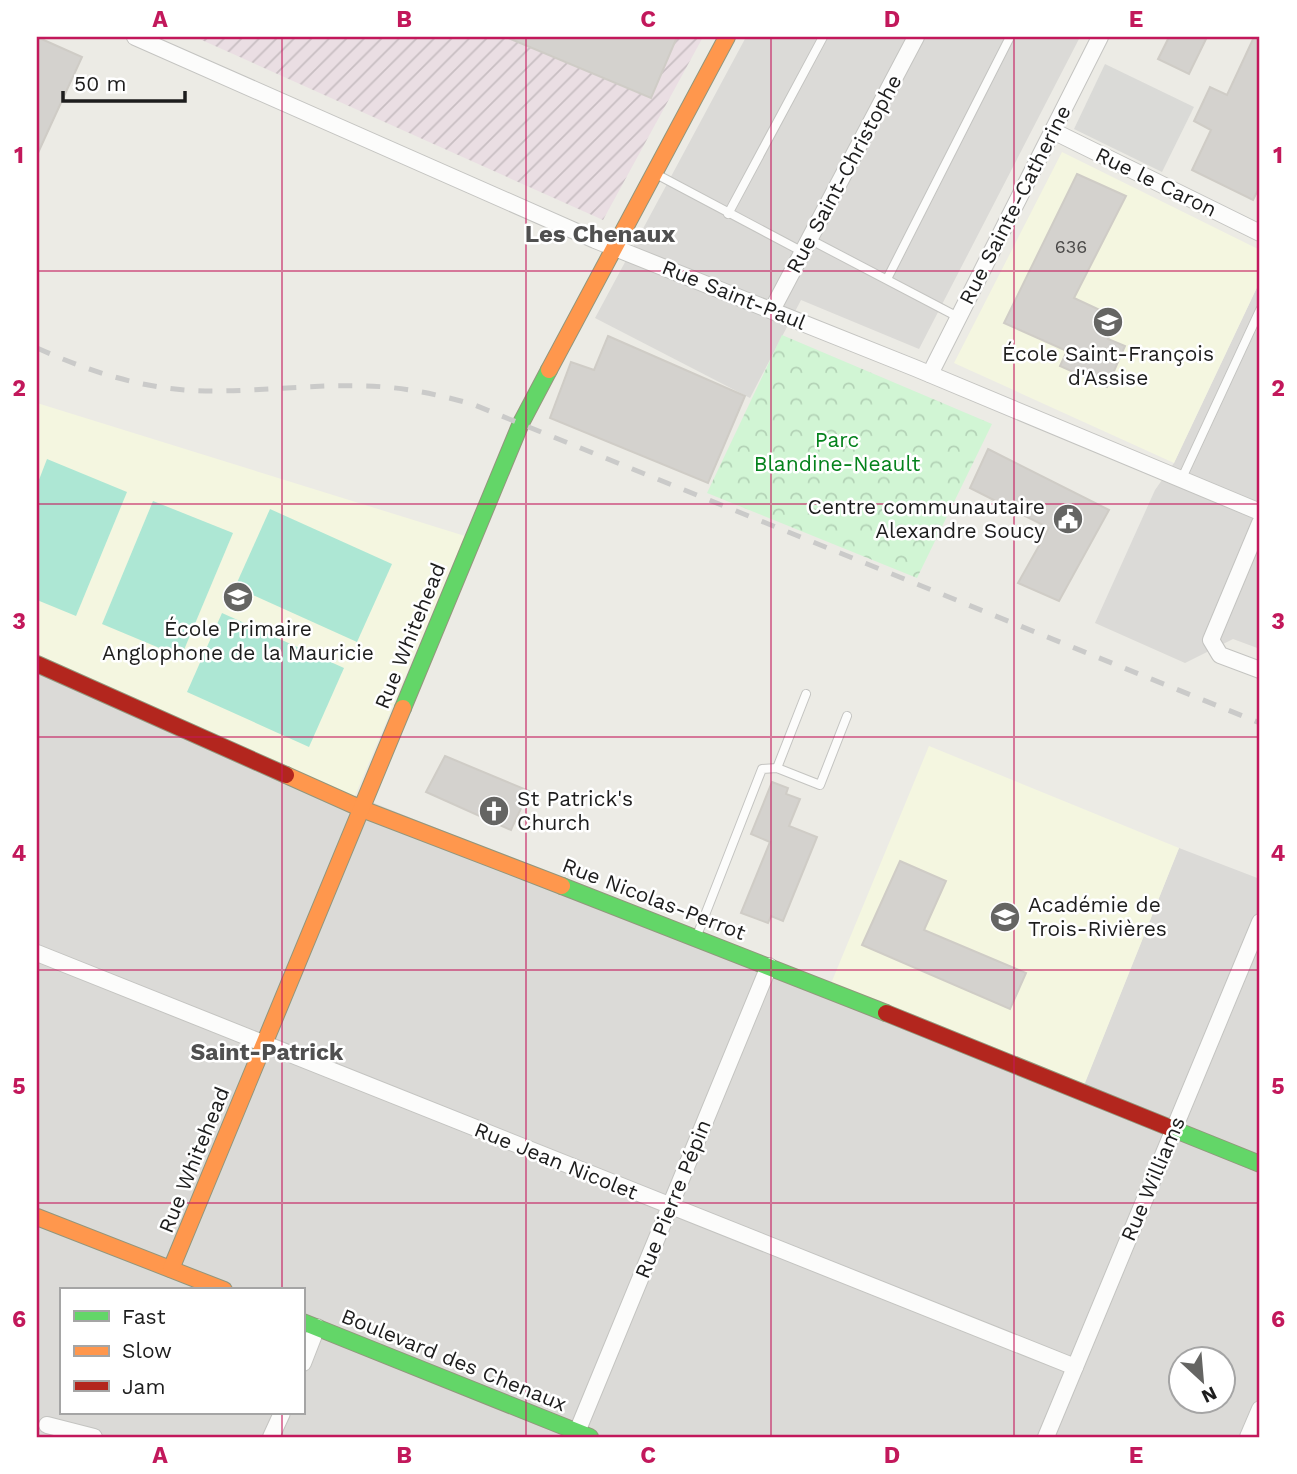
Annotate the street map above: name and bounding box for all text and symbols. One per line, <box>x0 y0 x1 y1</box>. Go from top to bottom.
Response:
text: A <box>152 6 168 33</box>
text: B <box>396 6 412 33</box>
text: C <box>640 6 656 33</box>
text: D <box>884 6 900 33</box>
text: E <box>1129 6 1143 33</box>
scale bar <box>63 60 186 104</box>
street label: Rue Saint-Christophe <box>781 70 906 277</box>
text: 50 m <box>74 71 126 96</box>
street label: Rue Sainte-Catherine <box>953 101 1076 309</box>
street label: Rue le Caron <box>1092 141 1221 222</box>
text: 1 <box>14 142 24 169</box>
text: 1 <box>1273 142 1283 169</box>
district label: Les Chenaux <box>525 220 675 248</box>
house number: 636 <box>1055 236 1087 257</box>
street label: Rue Saint-Paul <box>659 254 810 335</box>
school or university icon: École Saint-François d'Assise <box>1091 305 1125 339</box>
place label: École Saint-François d'Assise <box>1002 341 1214 390</box>
text: 2 <box>12 375 26 402</box>
text: 2 <box>1271 375 1285 402</box>
park label: Parc Blandine-Neault <box>754 427 921 476</box>
place label: Centre communautaire Alexandre Soucy <box>808 494 1045 543</box>
public building icon: Centre communautaire Alexandre Soucy <box>1051 502 1085 536</box>
street label: Rue Whitehead <box>369 559 450 713</box>
school or university icon: École Primaire Anglophone de la Mauricie <box>221 580 255 614</box>
text: 3 <box>12 608 26 635</box>
text: 3 <box>1271 608 1285 635</box>
place label: École Primaire Anglophone de la Mauricie <box>102 616 374 665</box>
place label: St Patrick's Church <box>517 786 633 835</box>
church icon: St Patrick's Church <box>477 794 511 828</box>
text: 4 <box>12 840 27 867</box>
text: 4 <box>1271 840 1286 867</box>
street label: Rue Nicolas-Perrot <box>559 852 749 945</box>
place label: Académie de Trois-Rivières <box>1028 892 1167 941</box>
school or university icon: Académie de Trois-Rivières <box>988 900 1022 934</box>
district label: Saint-Patrick <box>191 1039 344 1066</box>
text: 5 <box>12 1073 26 1100</box>
text: 5 <box>1271 1073 1285 1100</box>
street label: Rue Whitehead <box>153 1083 234 1237</box>
street label: Rue Williams <box>1115 1113 1190 1245</box>
street label: Rue Jean Nicolet <box>471 1116 642 1205</box>
street label: Rue Pierre Pépin <box>629 1116 716 1282</box>
legend <box>60 1288 304 1414</box>
street label: Boulevard des Chenaux <box>338 1303 570 1416</box>
text: Fast <box>122 1304 166 1329</box>
text: 6 <box>12 1306 26 1333</box>
text: 6 <box>1271 1306 1285 1333</box>
text: Slow <box>122 1338 172 1363</box>
north arrow <box>1168 1344 1238 1414</box>
text: Jam <box>122 1374 165 1399</box>
text: N <box>1198 1381 1221 1408</box>
text: A <box>152 1442 168 1469</box>
text: B <box>396 1442 412 1469</box>
text: C <box>640 1442 656 1469</box>
text: D <box>884 1442 900 1469</box>
text: E <box>1129 1442 1143 1469</box>

